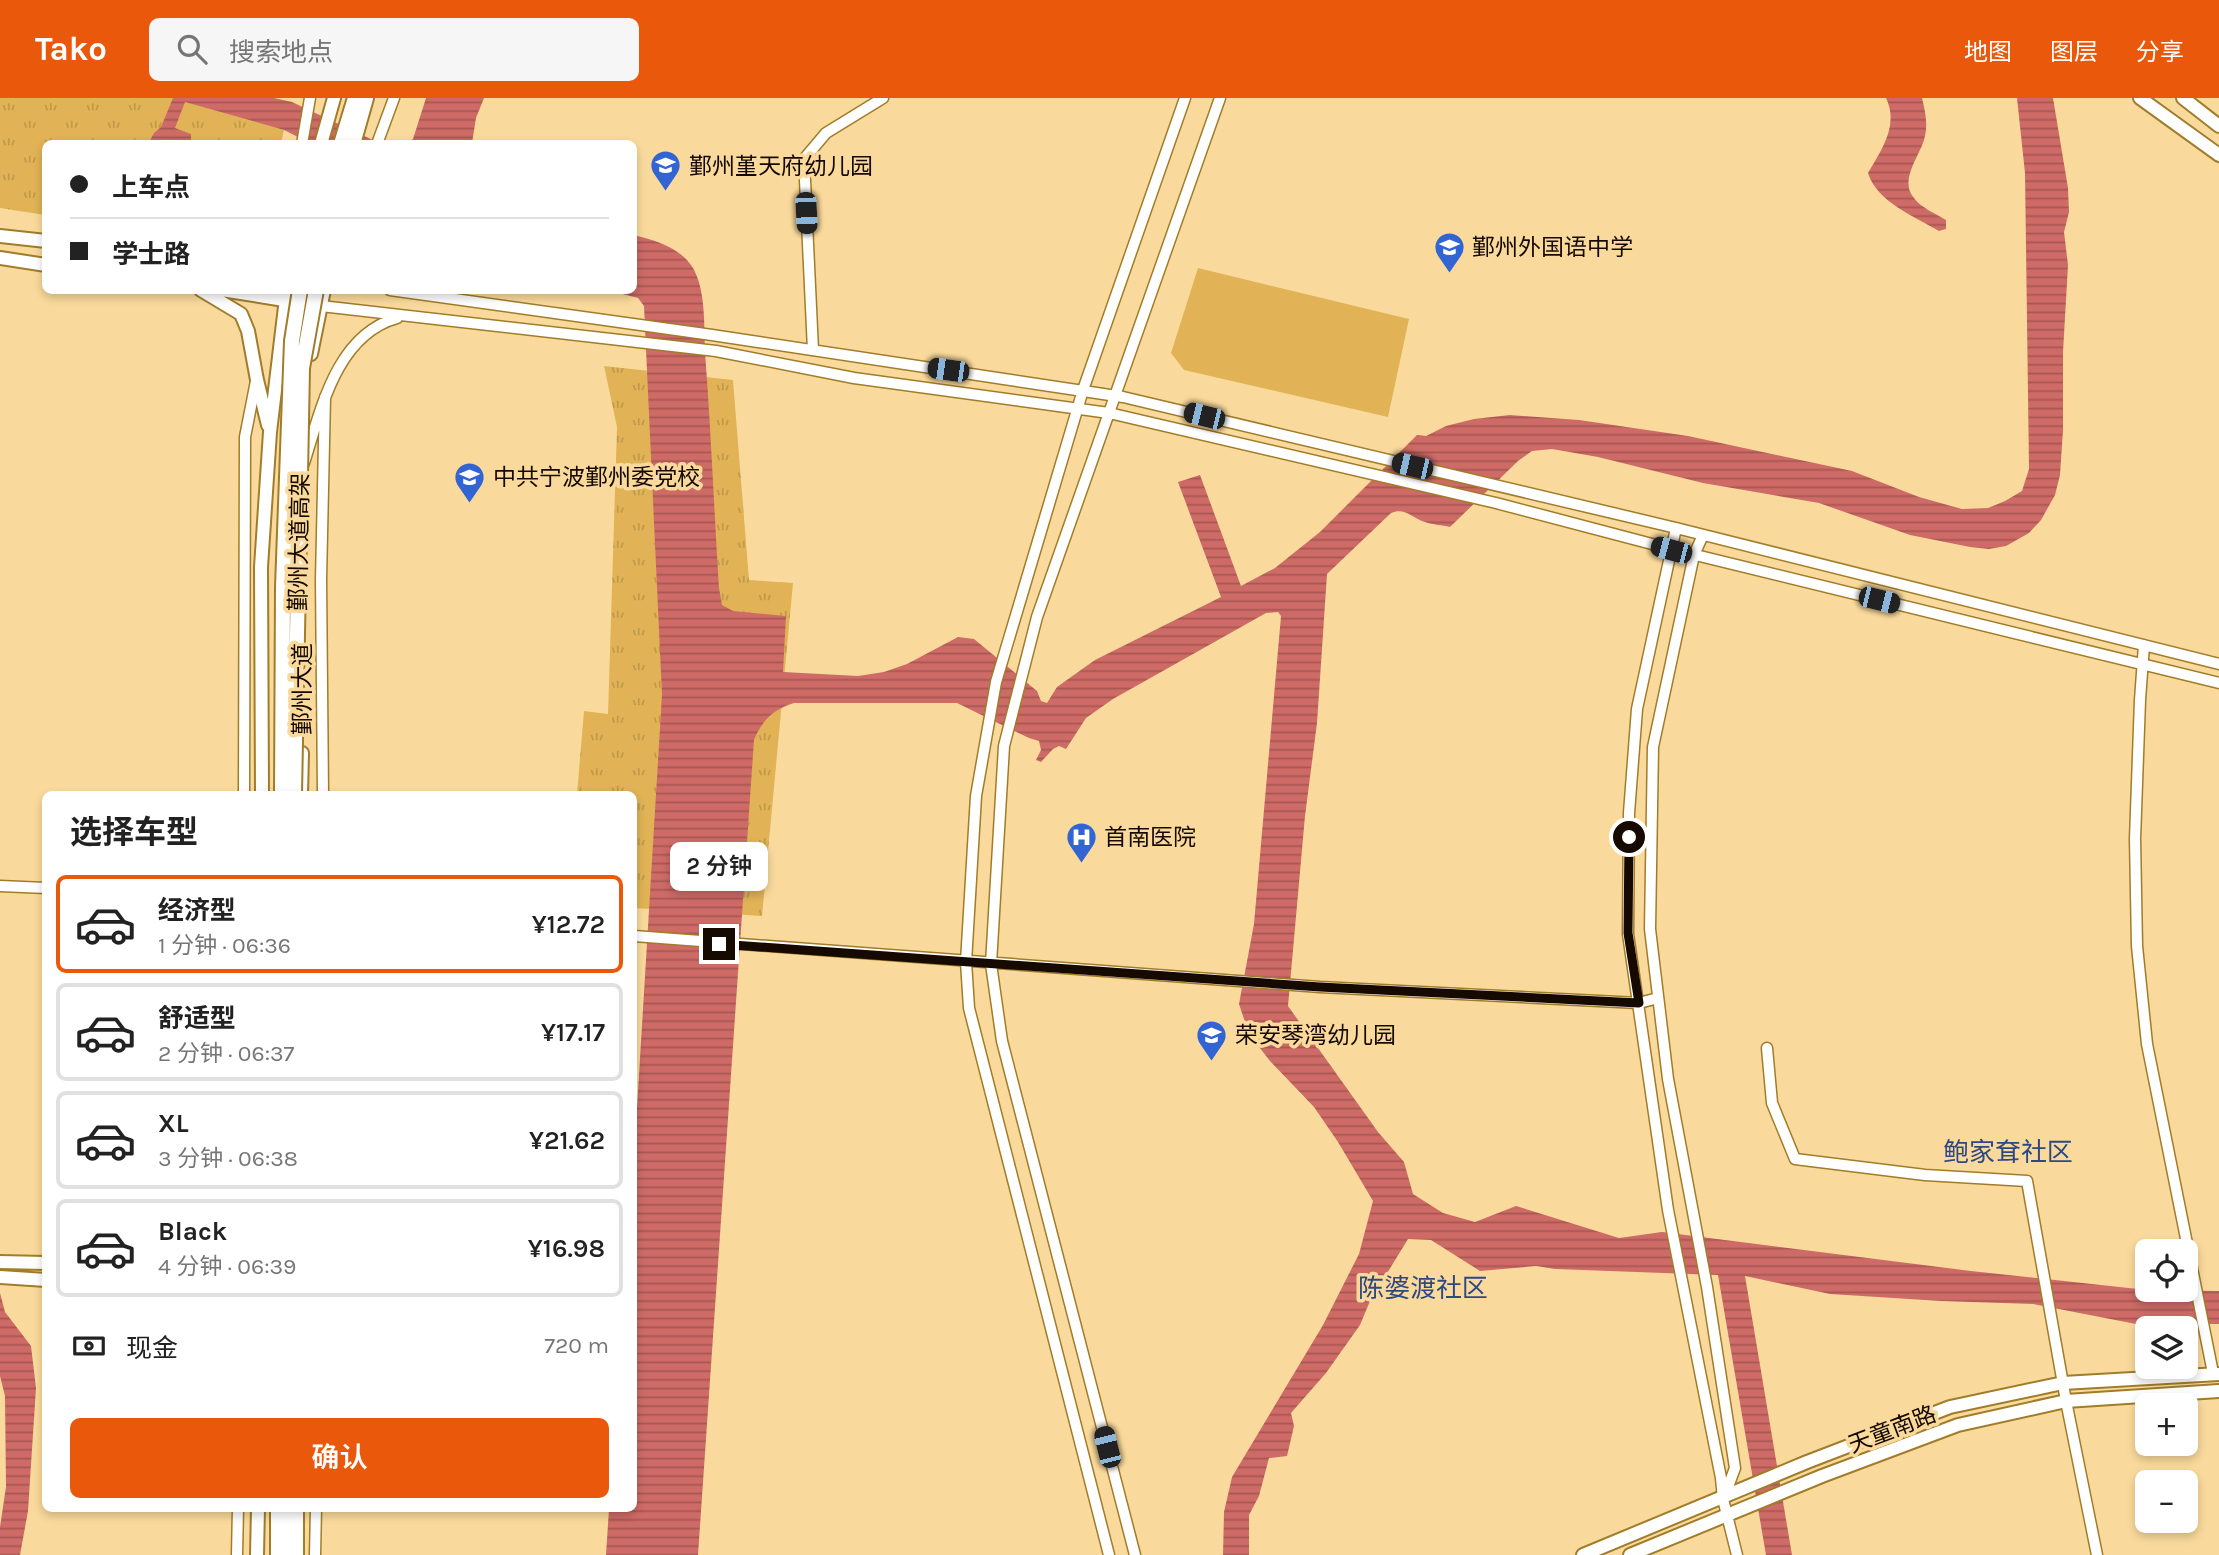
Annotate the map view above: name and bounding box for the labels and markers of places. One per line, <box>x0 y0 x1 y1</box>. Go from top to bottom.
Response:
school or university icon: 鄞州堇天府幼儿园 <box>649 149 683 193</box>
place label: 鄞州堇天府幼儿园 <box>689 153 873 180</box>
school or university icon: 鄞州外国语中学 <box>1432 230 1466 274</box>
place label: 鄞州外国语中学 <box>1472 234 1633 261</box>
school or university icon: 中共宁波鄞州委党校 <box>453 460 487 504</box>
place label: 中共宁波鄞州委党校 <box>493 464 700 491</box>
hospital icon: 首南医院 <box>1064 820 1098 864</box>
place label: 首南医院 <box>1104 824 1196 851</box>
school or university icon: 荣安琴湾幼儿园 <box>1195 1018 1229 1062</box>
place label: 荣安琴湾幼儿园 <box>1235 1022 1396 1049</box>

